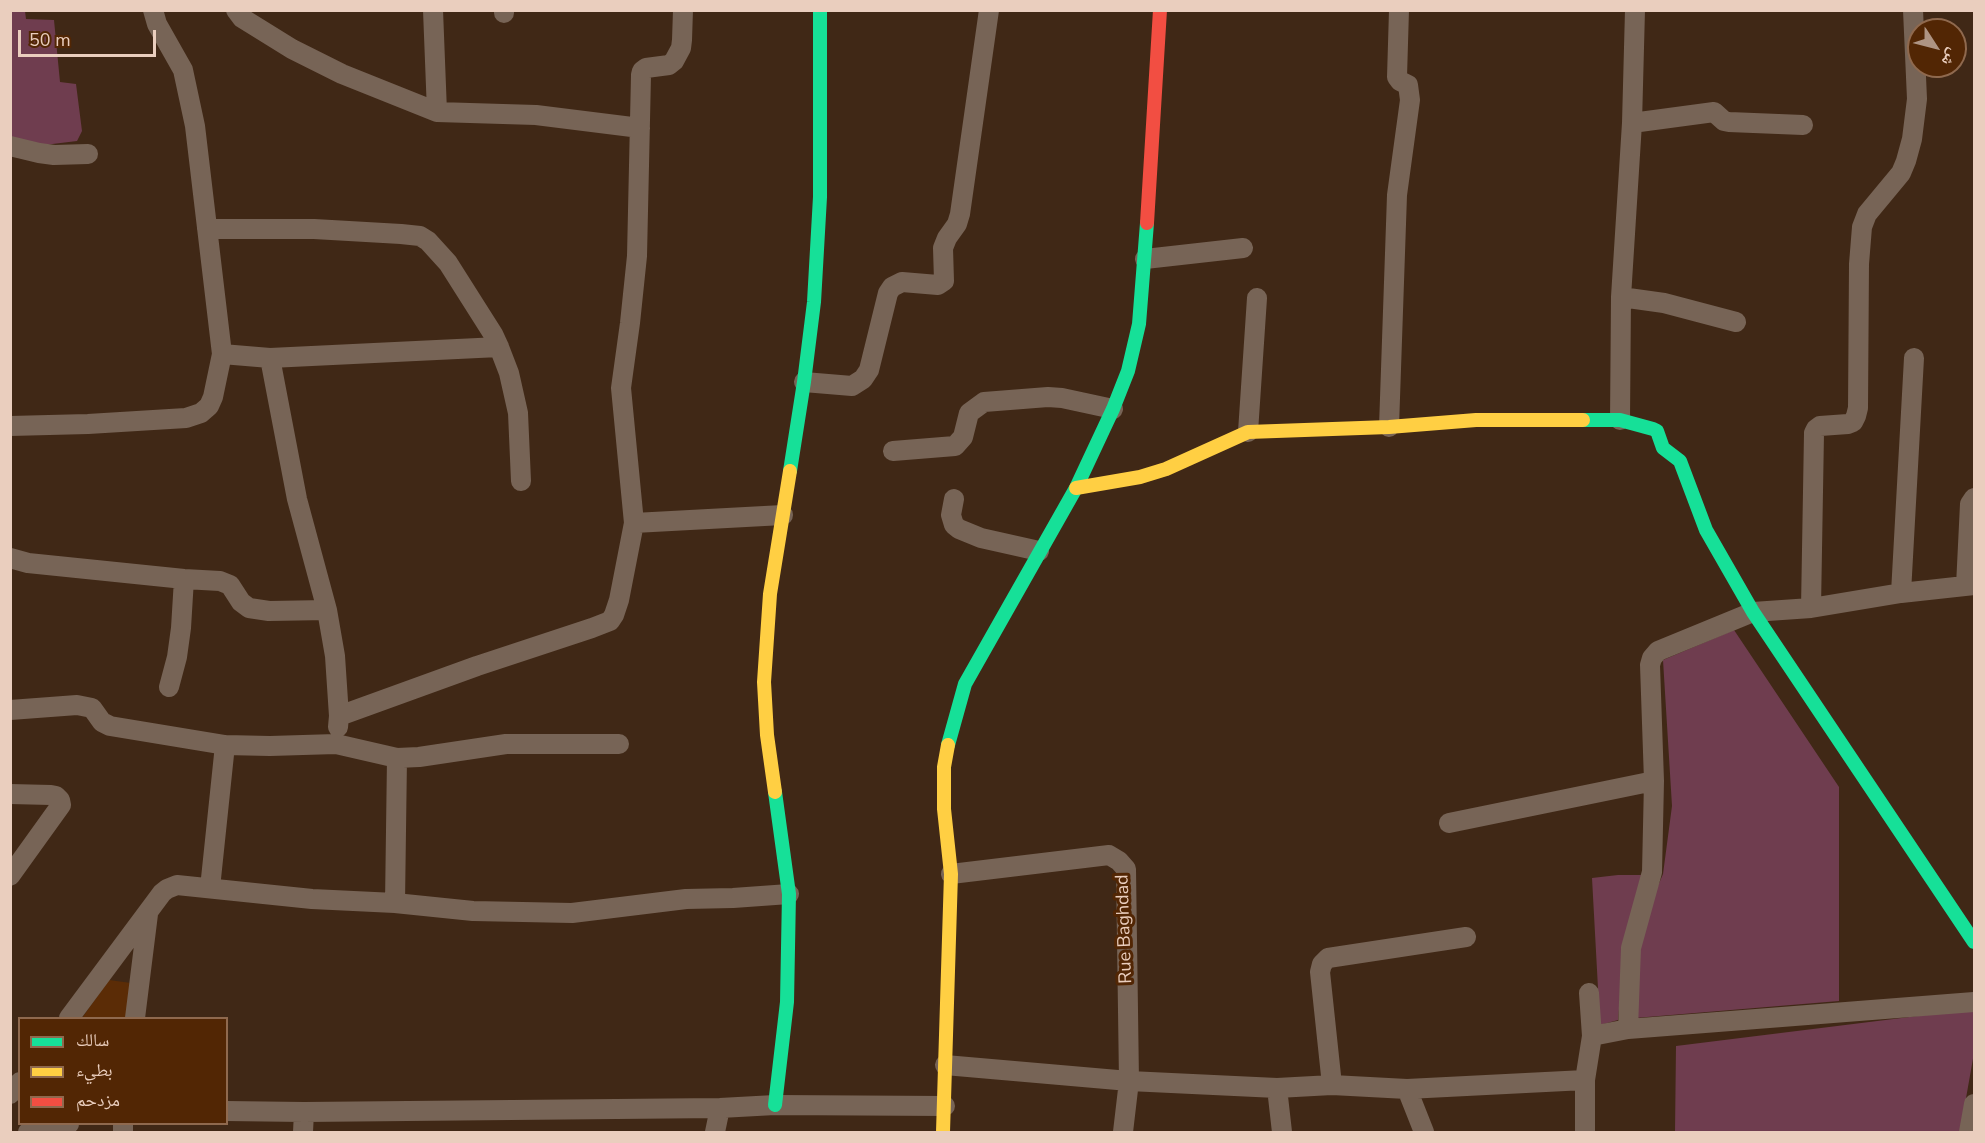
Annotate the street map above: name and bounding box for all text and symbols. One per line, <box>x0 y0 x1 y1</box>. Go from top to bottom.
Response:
scale bar <box>21 18 159 56</box>
north arrow <box>1907 18 1967 78</box>
text: 50 m <box>29 28 71 52</box>
text: ش <box>1936 44 1964 71</box>
street label: Rue Baghdad <box>1112 874 1138 984</box>
legend <box>18 1017 228 1125</box>
text: سالك <box>76 1028 109 1052</box>
text: بطيء <box>76 1058 113 1082</box>
text: مزدحم <box>76 1088 120 1112</box>

